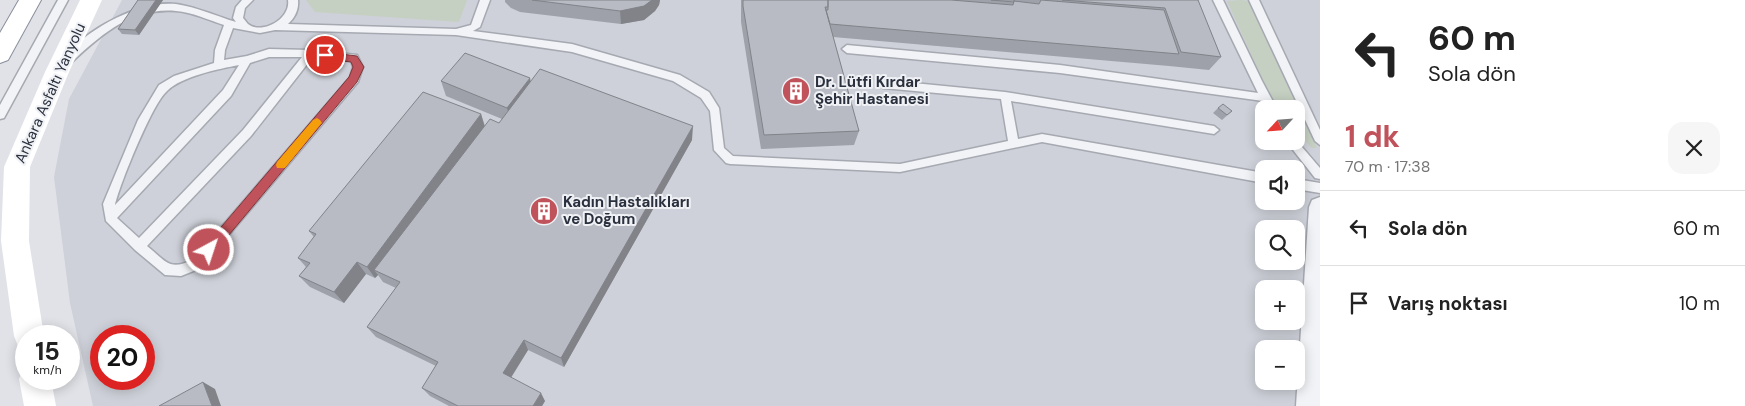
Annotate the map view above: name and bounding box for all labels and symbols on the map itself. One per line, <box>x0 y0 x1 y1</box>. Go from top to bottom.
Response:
street label: Ankara Asfaltı Yanyolu <box>10 20 90 166</box>
pin <box>304 34 346 76</box>
place label: Dr. Lütfi Kırdar Şehir Hastanesi <box>815 72 929 109</box>
building icon: Dr. Lütfi Kırdar Şehir Hastanesi <box>781 76 811 106</box>
north arrow <box>1255 100 1305 150</box>
place label: Kadın Hastalıkları ve Doğum <box>563 192 690 229</box>
building icon: Kadın Hastalıkları ve Doğum <box>529 196 559 226</box>
position arrow <box>182 223 234 275</box>
speed limit sign: 20 <box>90 325 155 390</box>

